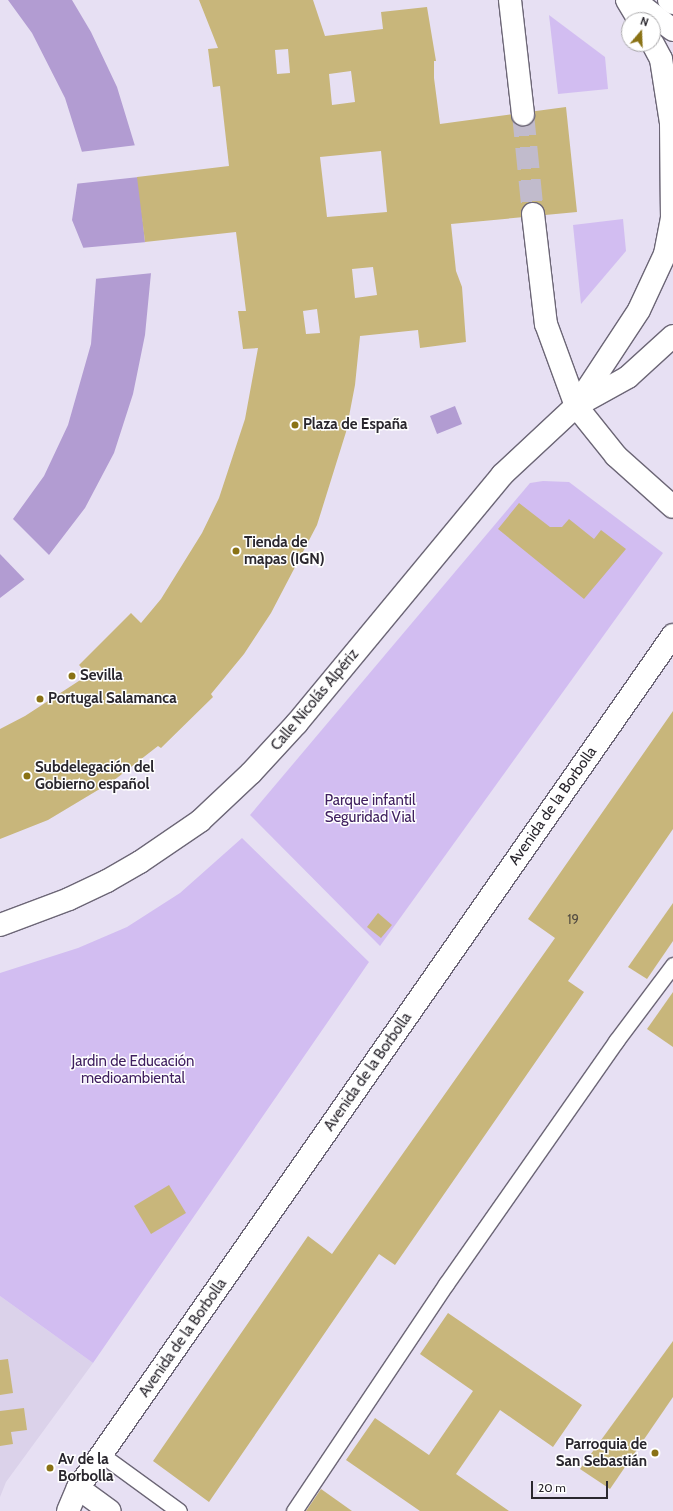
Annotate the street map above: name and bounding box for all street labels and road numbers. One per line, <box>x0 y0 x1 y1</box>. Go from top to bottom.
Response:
street label: Calle Nicolás Alpériz <box>267 646 363 754</box>
street label: Avenida de la Borbolla <box>505 743 601 869</box>
street label: Avenida de la Borbolla <box>320 1009 416 1135</box>
street label: Avenida de la Borbolla <box>135 1275 231 1401</box>

